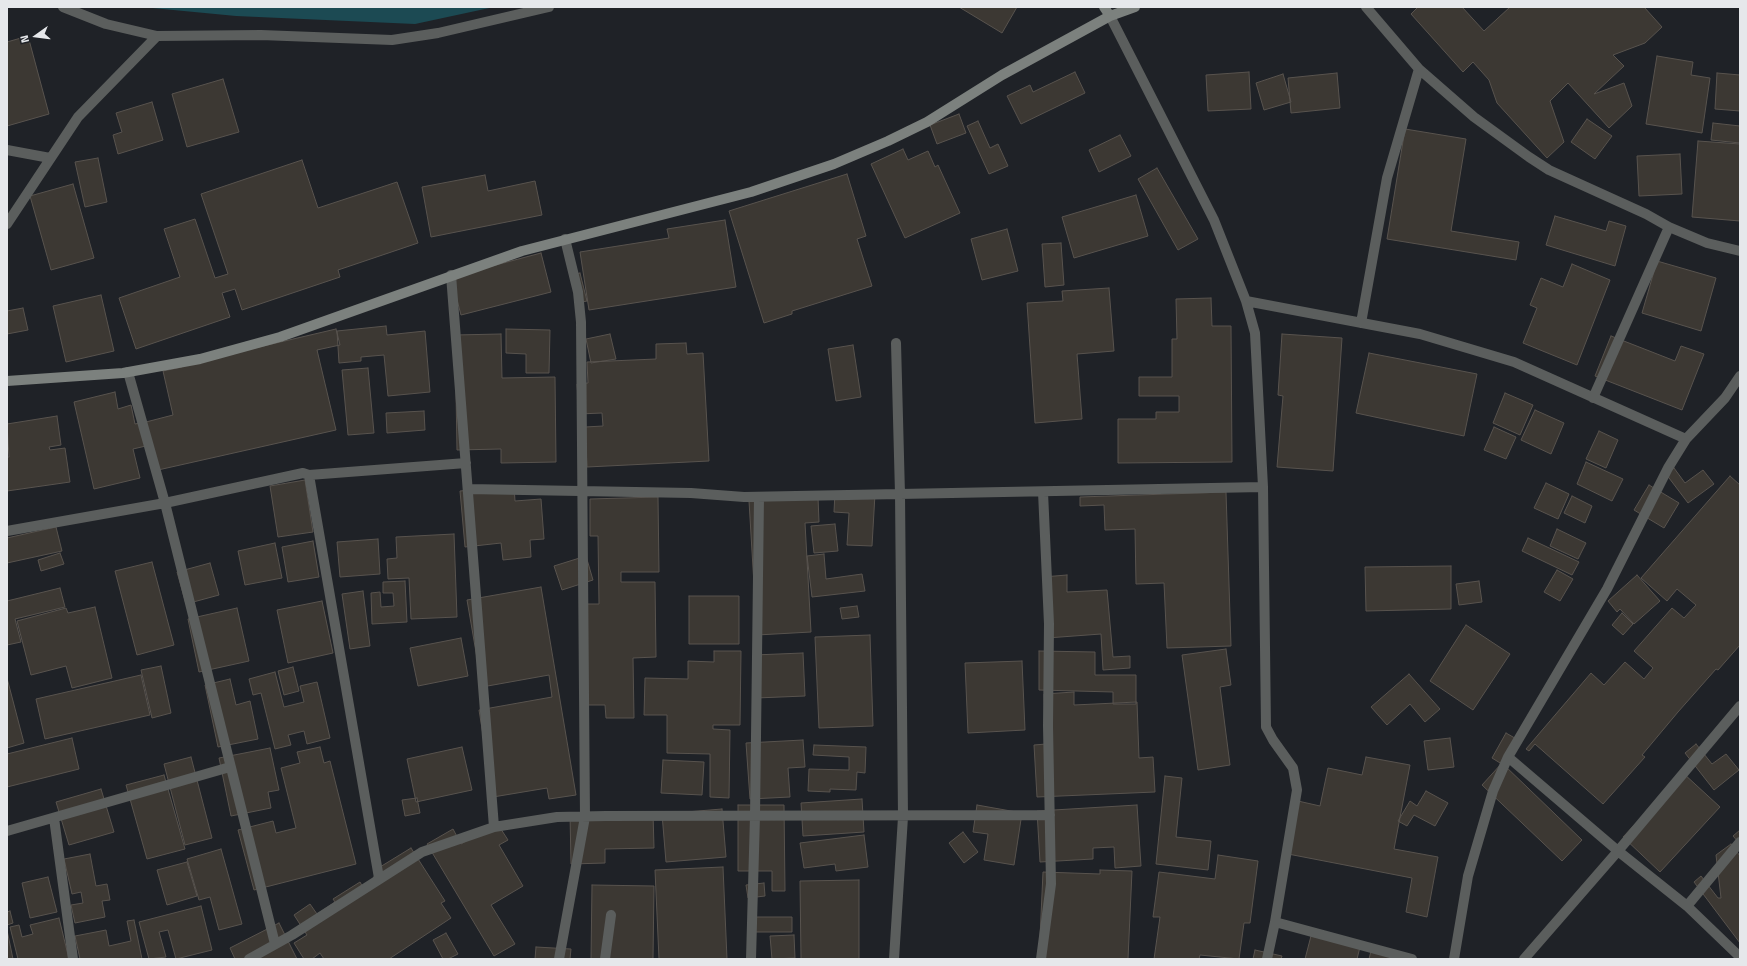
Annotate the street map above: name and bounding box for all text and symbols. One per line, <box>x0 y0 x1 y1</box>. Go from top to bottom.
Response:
north arrow <box>16 16 56 56</box>
text: N <box>16 33 33 45</box>

